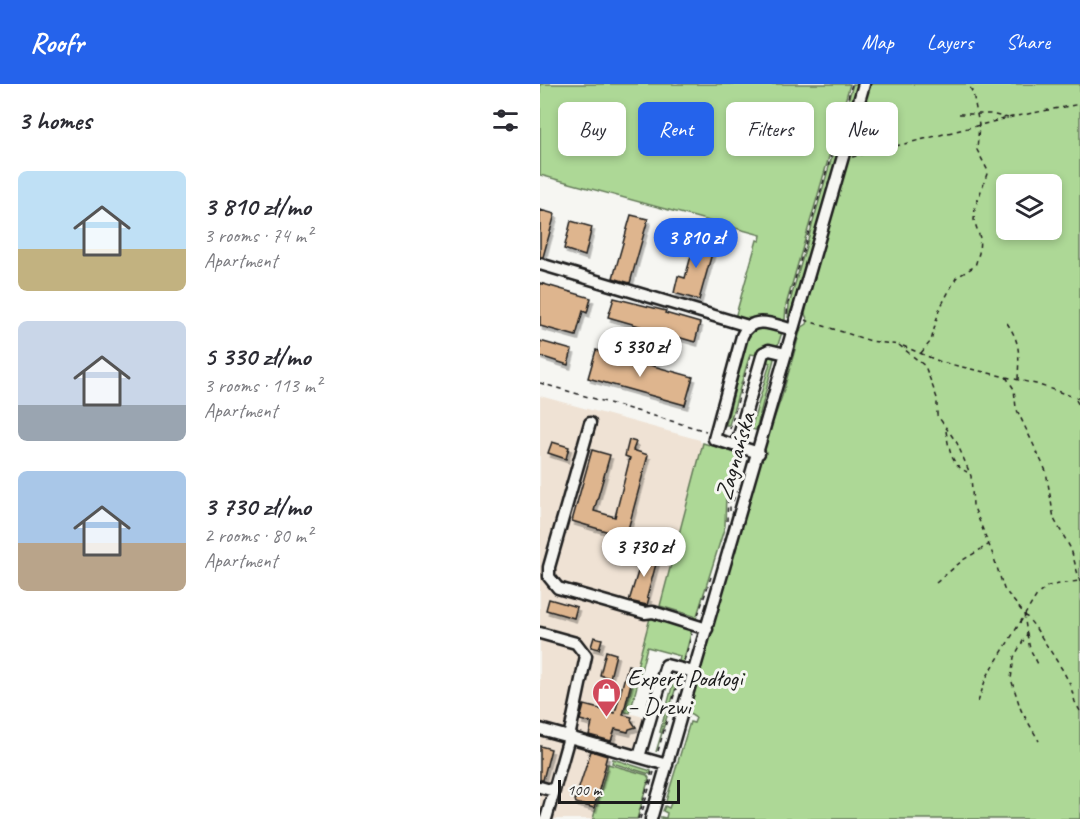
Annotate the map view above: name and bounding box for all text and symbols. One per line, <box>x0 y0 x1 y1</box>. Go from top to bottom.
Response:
text: Roofr <box>30 25 84 60</box>
text: Map <box>861 29 894 55</box>
text: Layers <box>927 29 973 55</box>
text: Share <box>1006 29 1050 55</box>
chip: Buy <box>558 102 626 156</box>
chip: Rent <box>638 102 714 156</box>
chip: Filters <box>726 102 814 156</box>
chip: New <box>826 102 898 156</box>
text: 3 homes <box>18 104 91 137</box>
icon: filters <box>489 104 522 137</box>
map controls <box>996 174 1062 240</box>
button: layers <box>996 174 1062 240</box>
text: 3 810 zł/mo <box>204 190 311 223</box>
icon: home <box>66 195 138 267</box>
pin: 3 810 zł <box>634 218 758 269</box>
text: 3 rooms · 74 m² <box>204 223 312 248</box>
text: 3 810 zł <box>668 225 724 250</box>
text: Apartment <box>204 248 277 273</box>
pin: 5 330 zł <box>578 327 702 378</box>
text: 5 330 zł <box>612 334 668 359</box>
text: 5 330 zł/mo <box>204 340 310 373</box>
icon: home <box>66 345 138 417</box>
text: 3 rooms · 113 m² <box>204 373 321 398</box>
text: Apartment <box>204 398 277 423</box>
street label: Zagnańska <box>708 407 762 503</box>
text: 3 730 zł/mo <box>204 490 311 523</box>
icon: home <box>66 495 138 567</box>
text: 2 rooms · 80 m² <box>204 523 312 548</box>
pin: 3 730 zł <box>582 527 706 578</box>
text: 3 730 zł <box>616 534 672 559</box>
text: Apartment <box>204 548 277 573</box>
place label: Expert Podłogi – Drzwi <box>627 663 745 721</box>
shop icon: Expert Podłogi – Drzwi <box>590 676 622 718</box>
scale bar <box>558 777 680 804</box>
text: 100 m <box>567 780 601 800</box>

